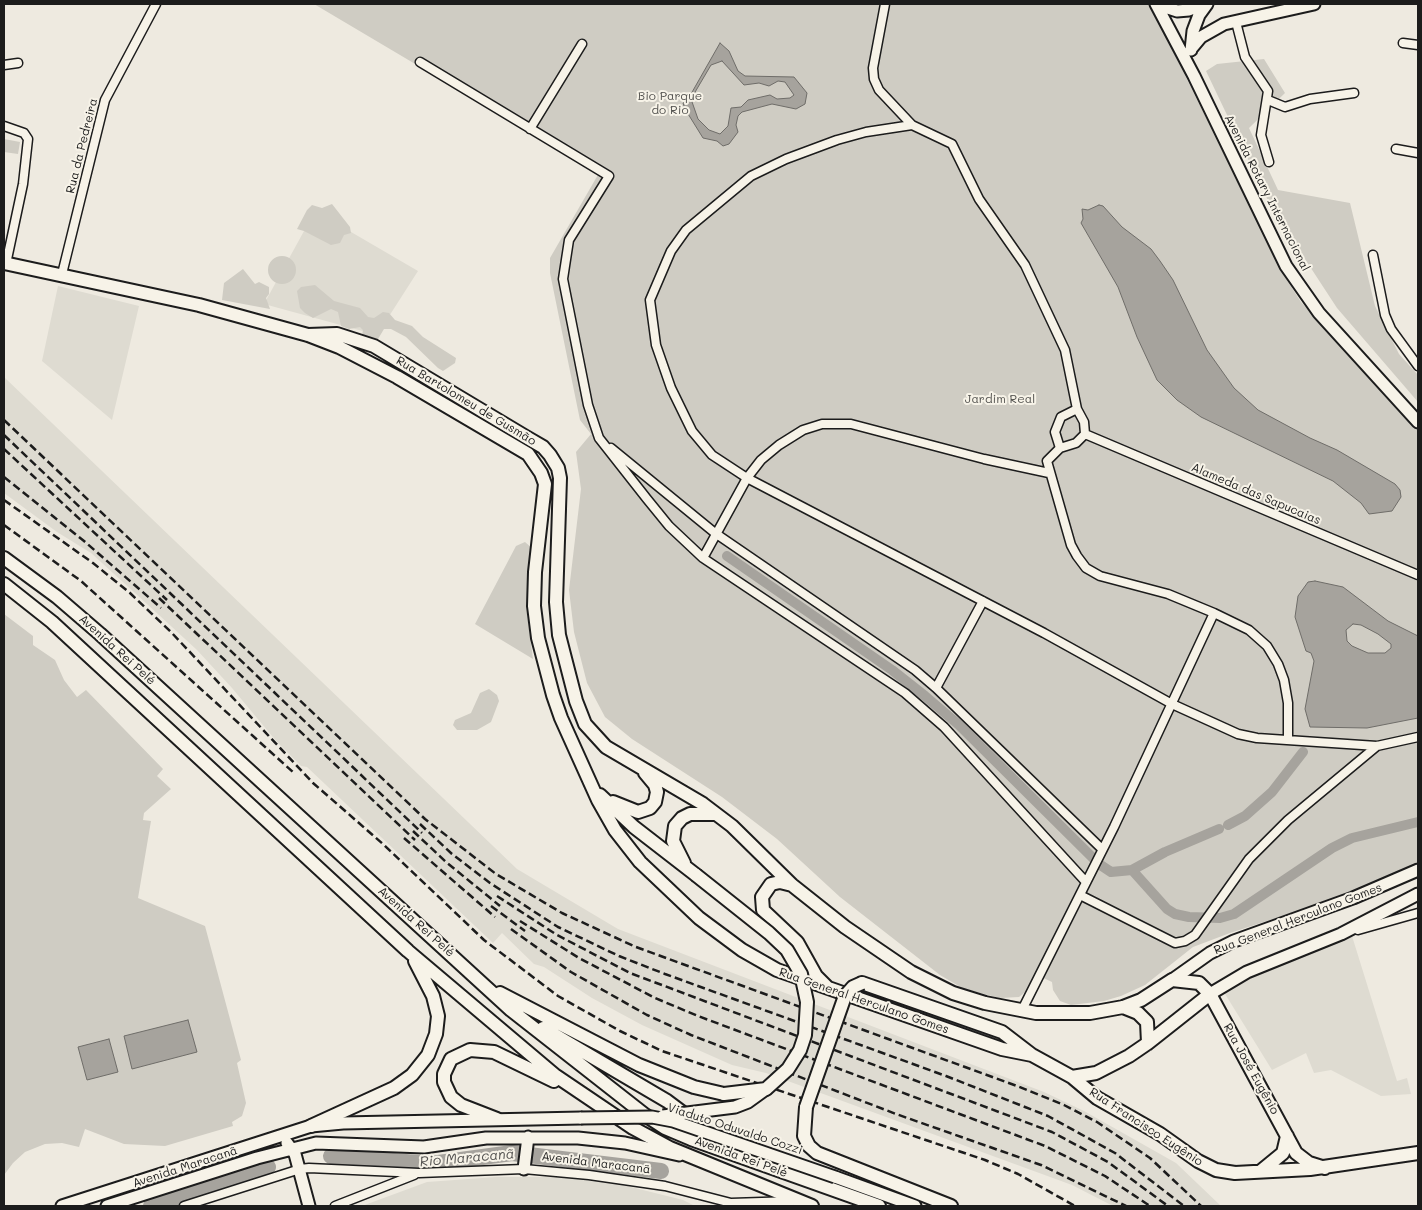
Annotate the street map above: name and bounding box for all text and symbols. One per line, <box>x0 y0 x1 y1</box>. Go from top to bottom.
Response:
park label: Bio Parque do Rio <box>638 89 702 117</box>
street label: Rua da Pedreira <box>63 97 101 195</box>
street label: Avenida Rotary Internacional <box>1221 112 1313 274</box>
street label: Rua Bartolomeu de Gusmão <box>393 353 539 449</box>
park label: Jardim Real <box>965 392 1035 406</box>
street label: Alameda das Sapucaias <box>1189 460 1323 528</box>
street label: Avenida Rei Pelé <box>76 612 158 688</box>
street label: Rua General Herculano Gomes <box>1212 880 1384 958</box>
street label: Avenida Rei Pelé <box>375 884 457 960</box>
street label: Rua General Herculano Gomes <box>777 965 951 1037</box>
street label: Rua José Eugênio <box>1220 1021 1282 1117</box>
street label: Rua Francisco Eugênio <box>1087 1085 1205 1169</box>
street label: Viaduto Oduvaldo Cozzi <box>666 1100 804 1158</box>
street label: Avenida Rei Pelé <box>693 1133 789 1181</box>
street label: Avenida Maracanã <box>131 1143 239 1191</box>
water label: Rio Maracanã <box>419 1145 515 1171</box>
street label: Avenida Maracanã <box>541 1149 651 1177</box>

